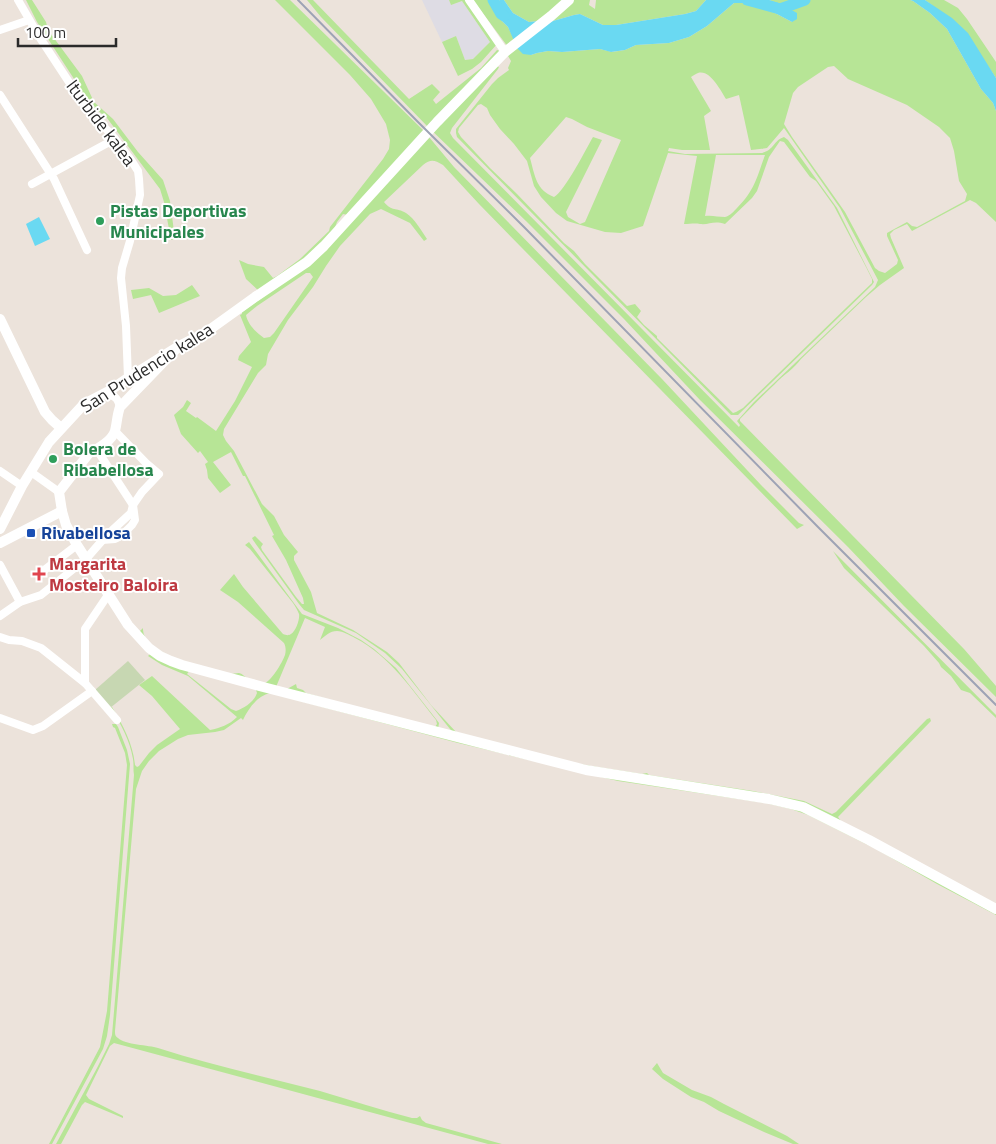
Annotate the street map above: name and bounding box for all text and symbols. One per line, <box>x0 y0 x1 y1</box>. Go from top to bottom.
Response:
scale bar <box>18 15 115 47</box>
text: 100 m <box>25 21 66 44</box>
street label: Iturbide kalea <box>60 74 143 172</box>
place label: Pistas Deportivas Municipales <box>110 197 246 245</box>
marker: Pistas Deportivas Municipales <box>94 215 106 227</box>
street label: San Prudencio kalea <box>75 316 218 419</box>
place label: Bolera de Ribabellosa <box>63 435 154 483</box>
marker: Bolera de Ribabellosa <box>47 453 59 465</box>
place label: Rivabellosa <box>41 519 131 546</box>
marker: Rivabellosa <box>25 527 37 539</box>
place label: Margarita Mosteiro Baloira <box>49 550 178 598</box>
marker: Margarita Mosteiro Baloira <box>33 568 45 580</box>

